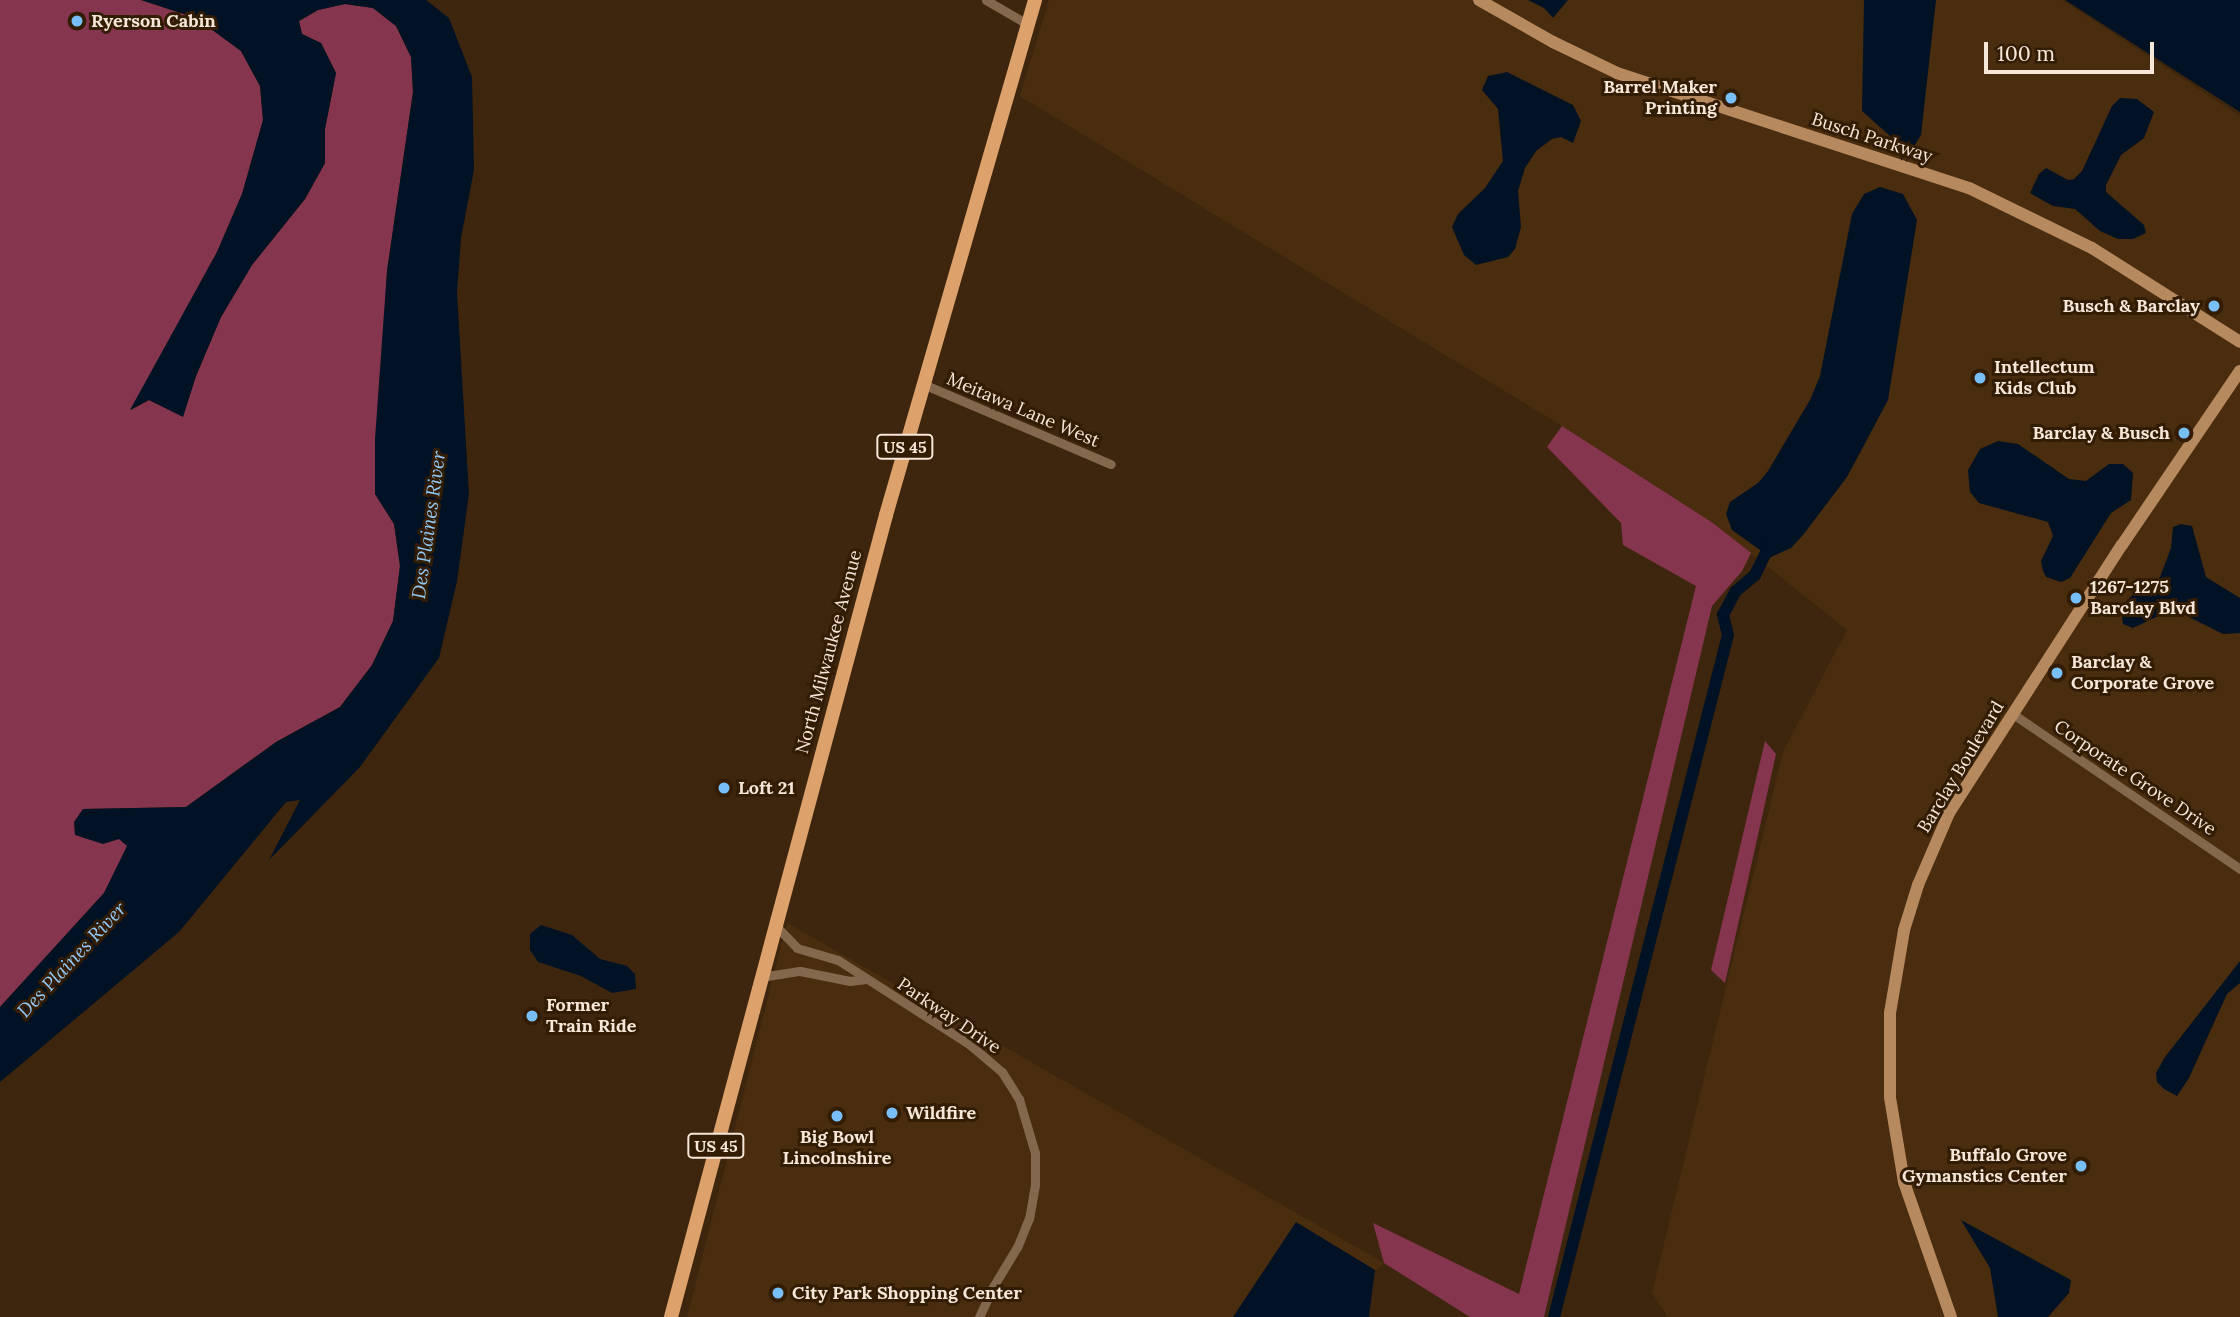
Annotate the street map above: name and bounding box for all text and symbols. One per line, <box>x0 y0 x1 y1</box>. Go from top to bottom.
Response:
place label: Ryerson Cabin <box>91 10 216 32</box>
marker: Ryerson Cabin <box>69 13 85 29</box>
scale bar <box>1988 28 2158 72</box>
text: 100 m <box>1997 40 2055 67</box>
place label: Barrel Maker Printing <box>1603 77 1717 119</box>
marker: Barrel Maker Printing <box>1723 90 1739 106</box>
street label: Busch Parkway <box>1809 108 1935 168</box>
place label: Busch & Barclay <box>2062 295 2200 317</box>
marker: Busch & Barclay <box>2206 298 2222 314</box>
place label: Intellectum Kids Club <box>1994 357 2095 400</box>
street label: Meitawa Lane West <box>944 368 1102 452</box>
marker: Intellectum Kids Club <box>1972 370 1988 386</box>
place label: Barclay & Busch <box>2032 422 2170 444</box>
marker: Barclay & Busch <box>2176 425 2192 441</box>
road number: US 45 <box>875 434 935 460</box>
water label: Des Plaines River <box>407 450 451 600</box>
street label: North Milwaukee Avenue <box>791 548 867 756</box>
place label: 1267-1275 Barclay Blvd <box>2090 577 2196 620</box>
marker: 1267-1275 Barclay Blvd <box>2068 590 2084 606</box>
place label: Barclay & Corporate Grove <box>2071 652 2214 694</box>
marker: Barclay & Corporate Grove <box>2049 665 2065 681</box>
street label: Barclay Boulevard <box>1913 697 2009 837</box>
street label: Corporate Grove Drive <box>2050 716 2220 840</box>
place label: Loft 21 <box>738 777 795 799</box>
marker: Loft 21 <box>716 780 732 796</box>
water label: Des Plaines River <box>13 898 131 1022</box>
street label: Parkway Drive <box>893 973 1005 1059</box>
place label: Former Train Ride <box>546 995 636 1038</box>
marker: Former Train Ride <box>524 1008 540 1024</box>
place label: Wildfire <box>906 1102 976 1124</box>
marker: Wildfire <box>884 1105 900 1121</box>
marker: Big Bowl Lincolnshire <box>829 1108 845 1124</box>
place label: Big Bowl Lincolnshire <box>783 1127 891 1170</box>
road number: US 45 <box>686 1134 746 1158</box>
place label: Buffalo Grove Gymanstics Center <box>1902 1145 2067 1188</box>
marker: Buffalo Grove Gymanstics Center <box>2073 1158 2089 1174</box>
place label: City Park Shopping Center <box>792 1282 1022 1304</box>
marker: City Park Shopping Center <box>770 1285 786 1301</box>

